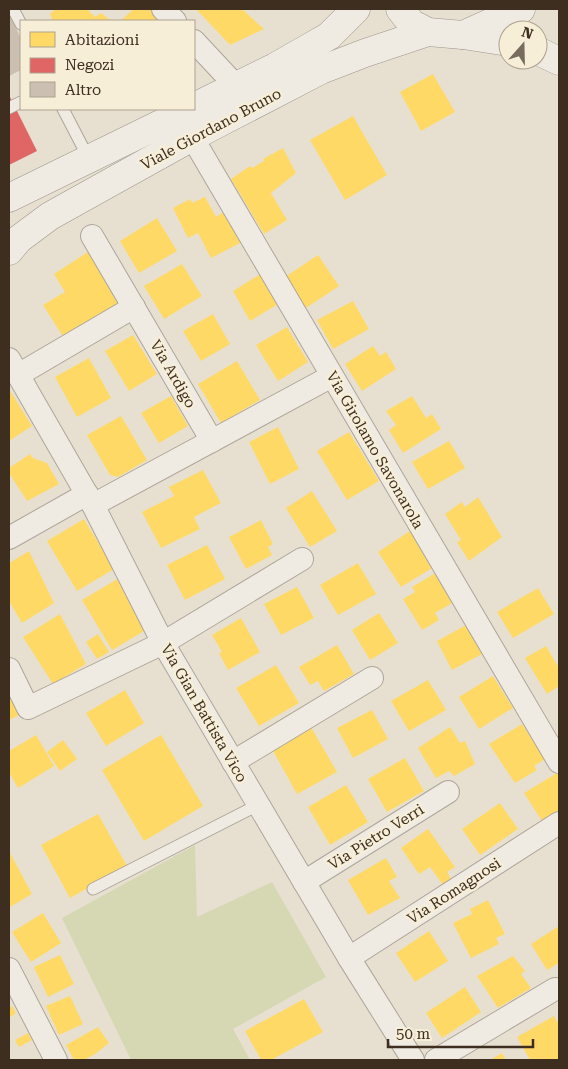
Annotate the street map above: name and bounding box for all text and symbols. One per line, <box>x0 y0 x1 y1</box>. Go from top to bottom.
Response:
legend <box>20 20 195 110</box>
north arrow <box>498 20 548 70</box>
text: N <box>520 23 535 42</box>
text: Abitazioni <box>65 31 140 49</box>
text: Negozi <box>65 56 114 74</box>
text: Altro <box>65 81 101 99</box>
street label: Viale Giordano Bruno <box>138 84 284 174</box>
street label: Via Ardigo <box>146 337 200 411</box>
street label: Via Girolamo Savonarola <box>322 368 428 532</box>
street label: Via Gian Battista Vico <box>157 641 251 785</box>
street label: Via Pietro Verri <box>325 800 427 874</box>
street label: Via Romagnosi <box>404 854 504 928</box>
scale bar <box>388 1016 533 1048</box>
text: 50 m <box>396 1025 431 1043</box>

